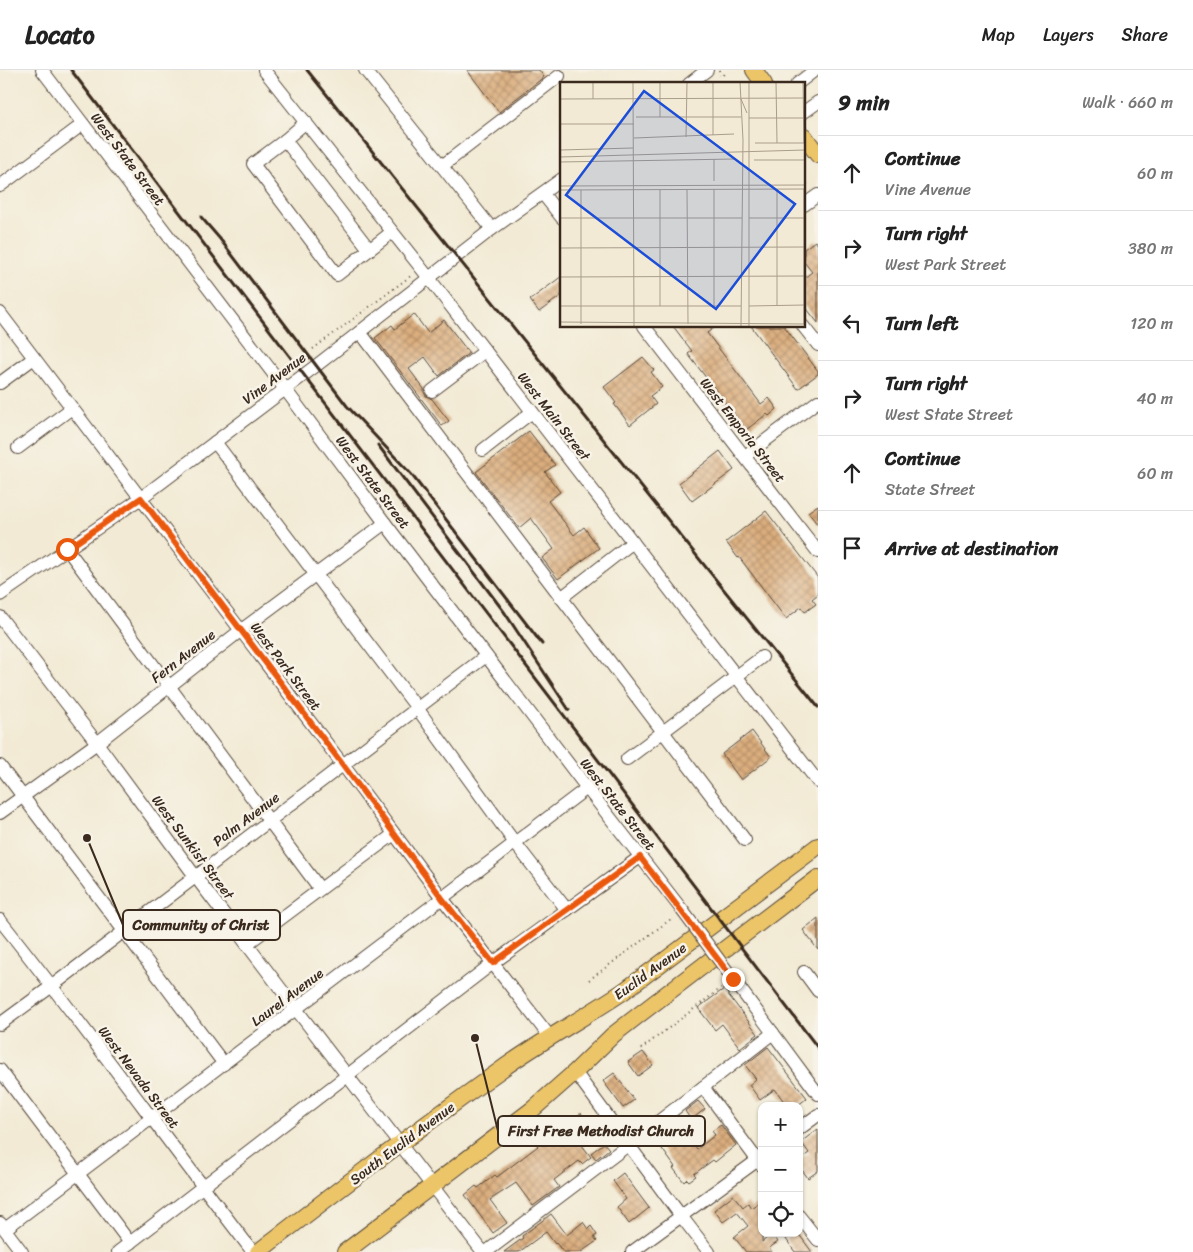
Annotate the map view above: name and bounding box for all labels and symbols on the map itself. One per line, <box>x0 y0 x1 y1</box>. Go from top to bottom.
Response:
inset map <box>560 82 806 328</box>
street label: West State Street <box>84 107 171 212</box>
street label: Vine Avenue <box>237 346 312 411</box>
street label: West Main Street <box>511 366 597 467</box>
street label: West Emporia Street <box>693 372 792 489</box>
street label: West State Street <box>329 430 416 535</box>
route start <box>56 538 79 561</box>
street label: West Park Street <box>244 616 328 716</box>
street label: Fern Avenue <box>145 623 221 690</box>
street label: West State Street <box>573 752 662 856</box>
street label: Palm Avenue <box>207 786 285 853</box>
street label: West Sunkist Street <box>145 790 241 906</box>
callout: Community of Christ <box>123 910 280 940</box>
text: Community of Christ <box>132 912 270 938</box>
street label: Euclid Avenue <box>608 936 692 1007</box>
street label: Laurel Avenue <box>246 961 329 1033</box>
route end <box>722 968 745 991</box>
street label: West Nevada Street <box>91 1020 186 1134</box>
street label: South Euclid Avenue <box>344 1095 460 1192</box>
callout: First Free Methodist Church <box>498 1116 705 1146</box>
text: First Free Methodist Church <box>507 1118 694 1144</box>

